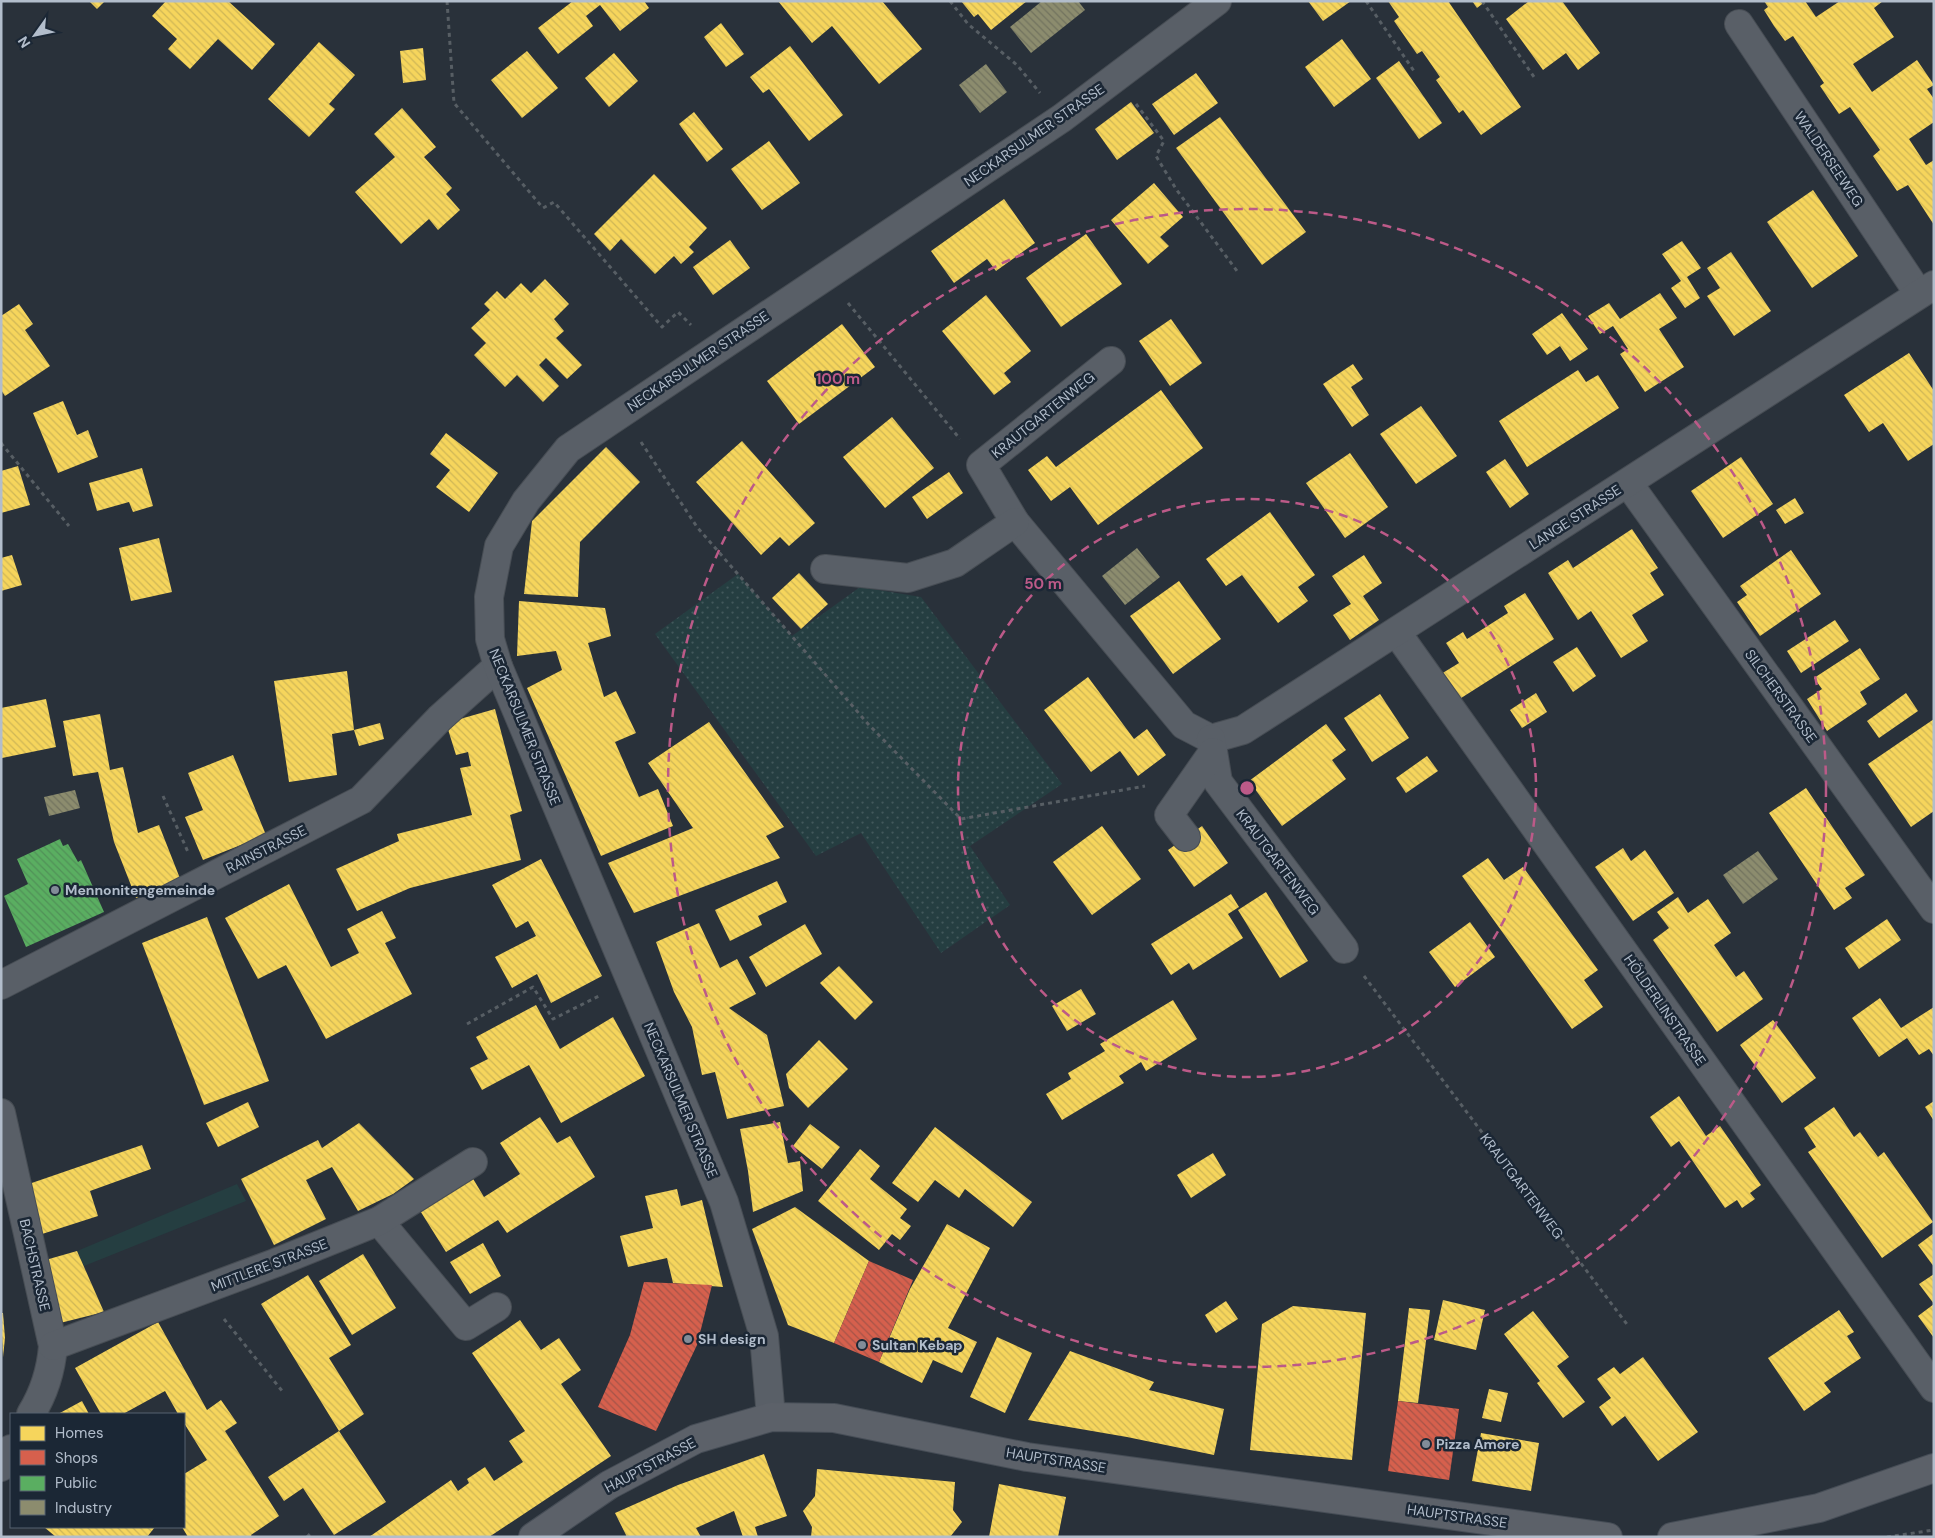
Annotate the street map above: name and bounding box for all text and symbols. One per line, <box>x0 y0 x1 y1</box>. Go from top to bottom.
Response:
north arrow <box>10 10 60 60</box>
text: N <box>14 33 34 51</box>
street label: NECKARSULMER STRASSE <box>960 80 1108 190</box>
street label: WALDERSEEWEG <box>1790 108 1868 210</box>
street label: NECKARSULMER STRASSE <box>624 307 772 415</box>
street label: KRAUTGARTENWEG <box>988 368 1098 462</box>
text: 100 m <box>816 369 860 389</box>
street label: LANGE STRASSE <box>1526 481 1624 553</box>
text: 50 m <box>1024 574 1062 594</box>
street label: NECKARSULMER STRASSE <box>485 646 565 808</box>
street label: SILCHERSTRASSE <box>1741 646 1821 746</box>
centre of rings <box>1238 779 1256 797</box>
street label: KRAUTGARTENWEG <box>1232 806 1324 918</box>
street label: RAINSTRASSE <box>223 821 309 877</box>
place label: Mennonitengemeinde <box>65 881 215 899</box>
marker: Mennonitengemeinde <box>49 884 61 896</box>
street label: HÖLDERLINSTRASSE <box>1620 951 1710 1069</box>
street label: NECKARSULMER STRASSE <box>640 1019 722 1181</box>
street label: KRAUTGARTENWEG <box>1476 1130 1568 1242</box>
street label: BACHSTRASSE <box>16 1217 54 1313</box>
street label: MITTLERE STRASSE <box>208 1234 330 1296</box>
place label: SH design <box>698 1330 766 1348</box>
marker: SH design <box>682 1333 694 1345</box>
place label: Sultan Kebap <box>872 1336 963 1354</box>
marker: Sultan Kebap <box>856 1339 868 1351</box>
legend <box>10 1413 185 1528</box>
text: Homes <box>55 1423 104 1443</box>
street label: HAUPTSTRASSE <box>601 1433 699 1497</box>
place label: Pizza Amore <box>1436 1435 1519 1453</box>
marker: Pizza Amore <box>1420 1438 1432 1450</box>
street label: HAUPTSTRASSE <box>1005 1443 1107 1477</box>
text: Shops <box>55 1448 98 1468</box>
text: Public <box>55 1473 97 1493</box>
text: Industry <box>55 1498 113 1518</box>
street label: HAUPTSTRASSE <box>1406 1500 1508 1532</box>

